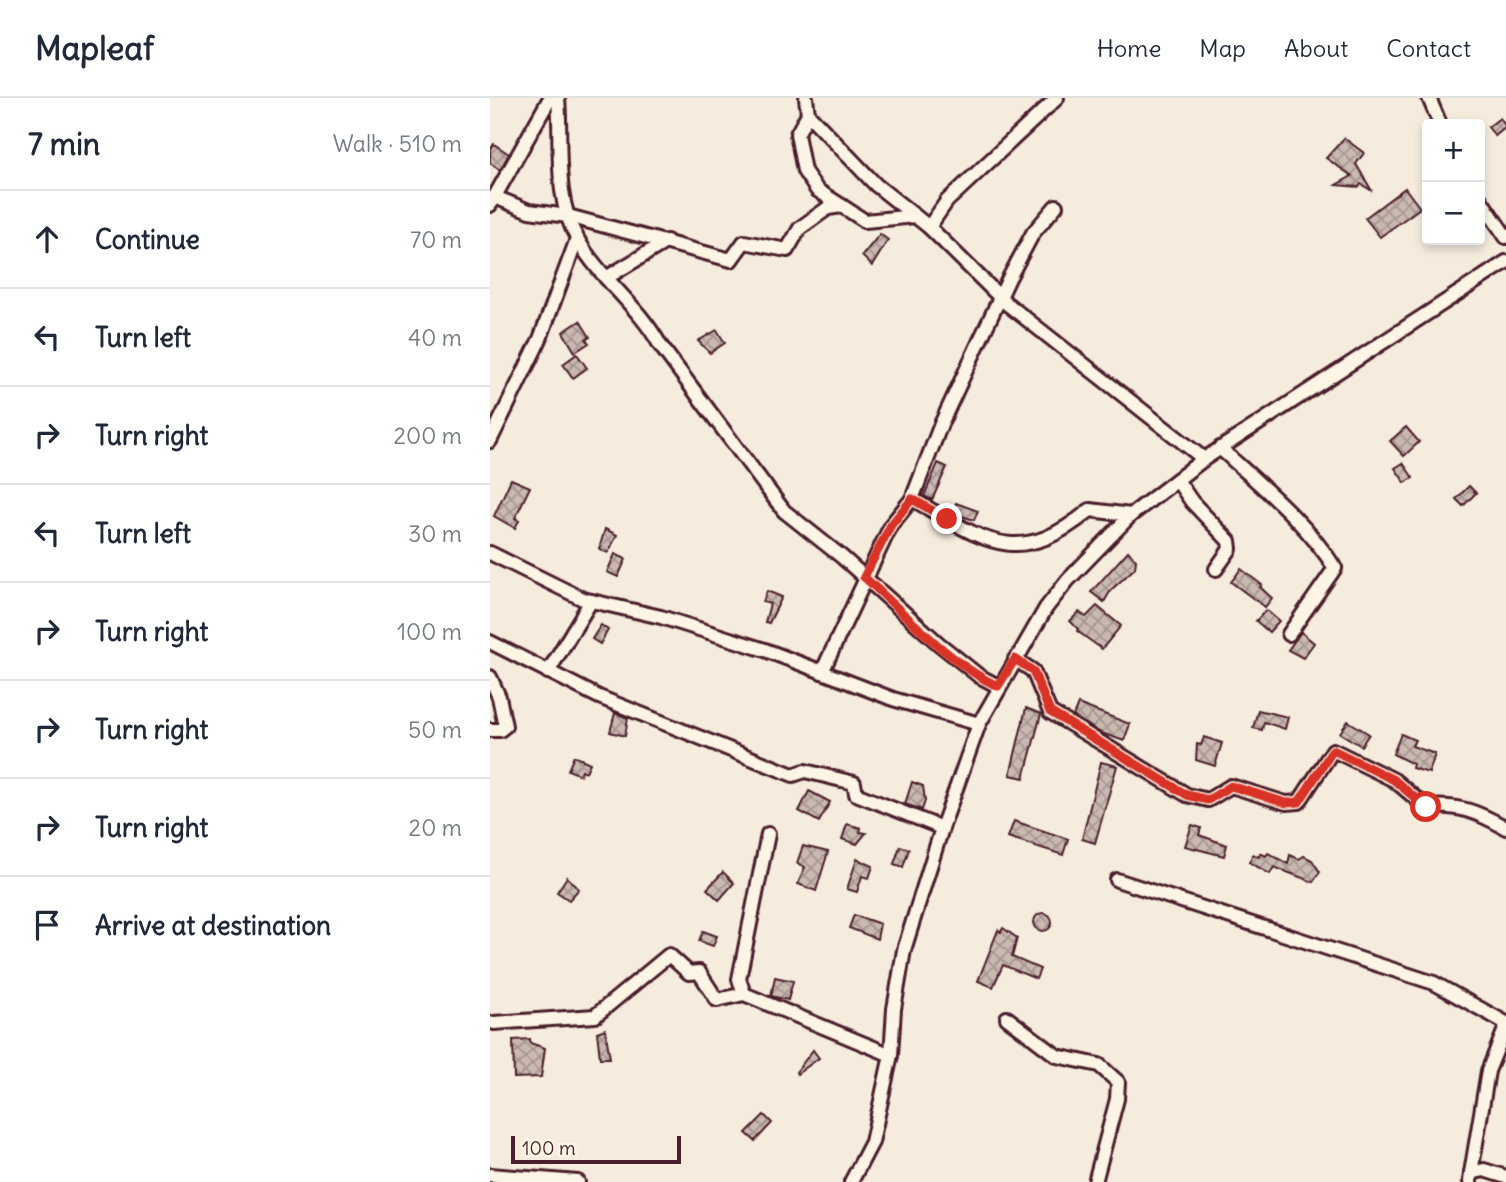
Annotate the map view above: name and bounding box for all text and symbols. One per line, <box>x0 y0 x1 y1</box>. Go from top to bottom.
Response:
text: Mapleaf <box>35 27 154 69</box>
text: Home <box>1097 33 1161 63</box>
text: Map <box>1199 33 1246 63</box>
text: About <box>1284 33 1348 63</box>
text: Contact <box>1386 33 1471 63</box>
map controls <box>1422 119 1485 245</box>
button: + <box>1422 119 1485 182</box>
text: 7 min <box>28 125 100 163</box>
text: Walk · 510 m <box>333 129 462 158</box>
button: − <box>1422 182 1485 245</box>
icon: ahead <box>28 220 66 258</box>
text: Continue <box>95 223 200 256</box>
text: 70 m <box>410 225 462 254</box>
icon: left <box>28 318 66 356</box>
text: Turn left <box>95 321 191 354</box>
text: 40 m <box>408 323 462 352</box>
icon: right <box>28 416 66 454</box>
text: Turn right <box>95 419 208 452</box>
text: 200 m <box>393 421 462 450</box>
route end <box>931 503 962 534</box>
icon: left <box>28 514 66 552</box>
text: Turn left <box>95 517 191 550</box>
text: 30 m <box>408 519 462 548</box>
icon: right <box>28 612 66 650</box>
text: Turn right <box>95 615 208 648</box>
text: 100 m <box>397 617 462 646</box>
icon: right <box>28 710 66 748</box>
text: Turn right <box>95 713 208 746</box>
text: 50 m <box>408 715 462 744</box>
route start <box>1410 791 1441 822</box>
icon: right <box>28 808 66 846</box>
text: Turn right <box>95 811 208 844</box>
text: 20 m <box>409 813 462 842</box>
icon: arrive <box>28 906 66 944</box>
text: Arrive at destination <box>95 909 331 942</box>
scale bar <box>511 1133 681 1165</box>
text: 100 m <box>522 1136 576 1160</box>

